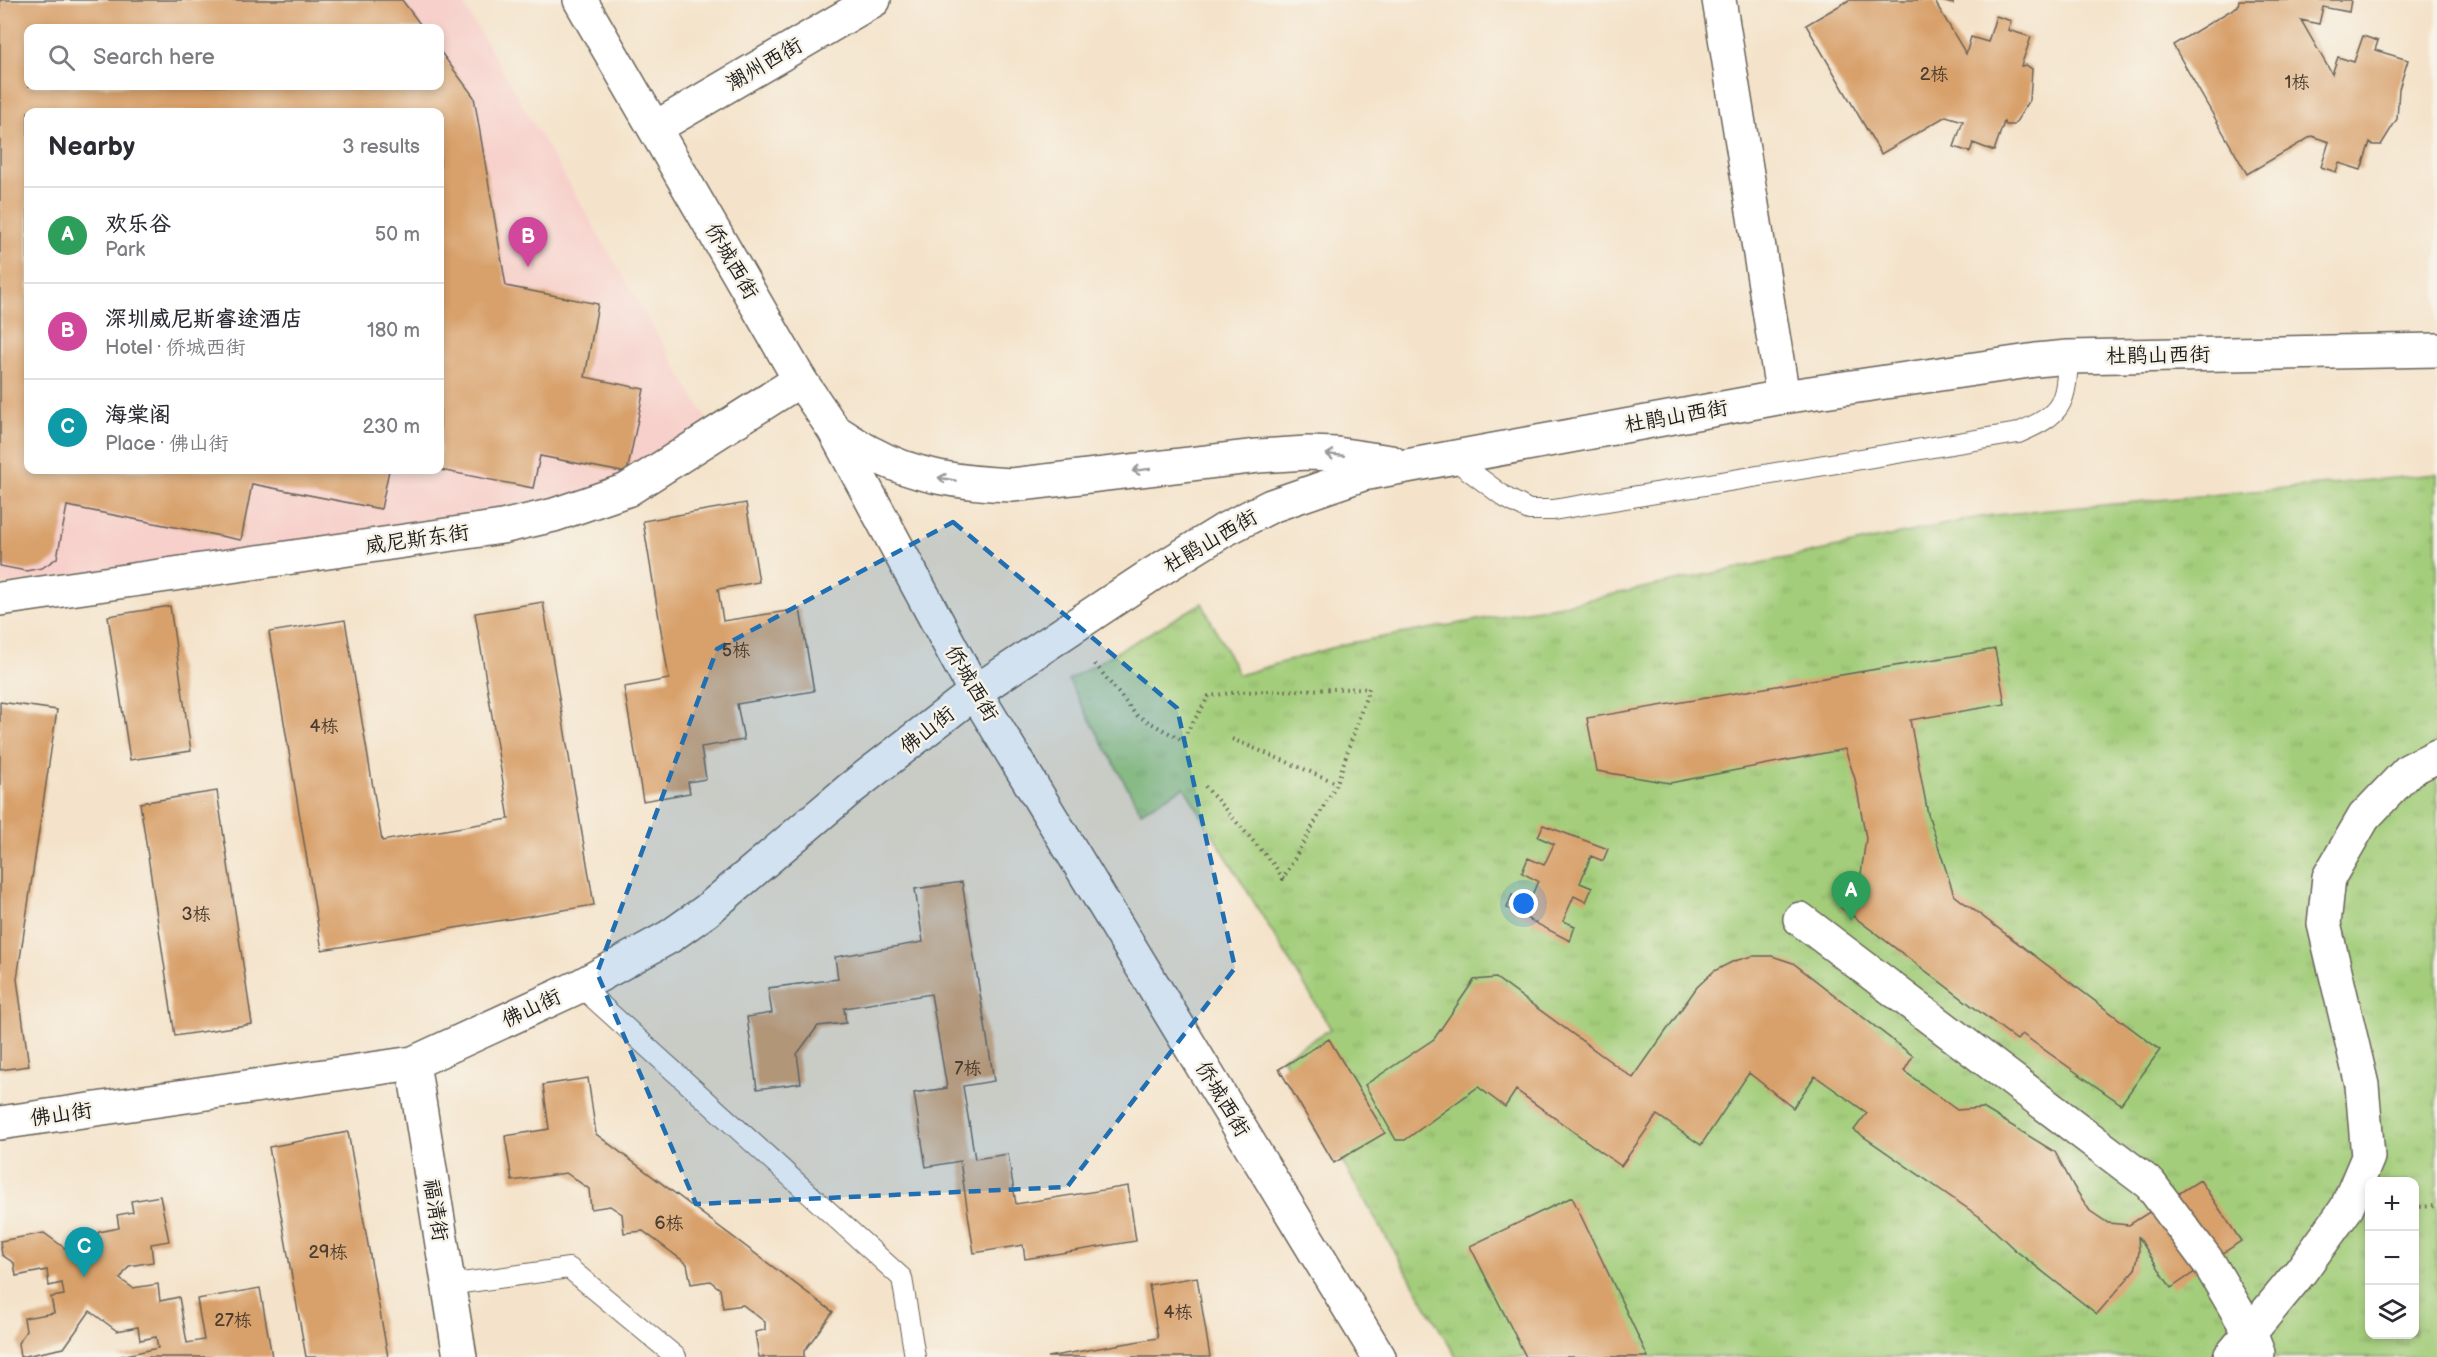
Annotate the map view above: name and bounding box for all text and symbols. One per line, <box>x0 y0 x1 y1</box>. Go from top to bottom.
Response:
search box <box>24 24 444 90</box>
street label: 潮州西街 <box>722 33 807 96</box>
icon: search <box>45 41 78 74</box>
text: Search here <box>93 44 215 71</box>
house number: 2栋 <box>1920 64 1948 85</box>
house number: 1栋 <box>2285 72 2309 93</box>
text: Nearby <box>48 132 135 163</box>
text: 3 results <box>342 135 420 159</box>
text: 欢乐谷 <box>105 211 171 238</box>
pin: B <box>508 218 548 267</box>
street label: 侨城西街 <box>700 219 763 304</box>
text: A <box>61 223 74 247</box>
text: 50 m <box>375 223 420 247</box>
text: Park <box>105 238 145 262</box>
text: 深圳威尼斯睿途酒店 <box>105 306 303 333</box>
text: B <box>60 319 75 343</box>
text: 180 m <box>367 319 420 343</box>
text: Hotel · 侨城西街 <box>105 336 246 360</box>
street label: 杜鹃山西街 <box>2105 342 2211 369</box>
street label: 杜鹃山西街 <box>1622 395 1730 438</box>
text: 海棠阁 <box>105 402 171 429</box>
text: C <box>60 415 75 439</box>
text: 230 m <box>363 415 420 439</box>
text: Place · 佛山街 <box>105 432 229 456</box>
one-way arrow <box>1325 449 1345 460</box>
one-way arrow <box>1131 465 1151 476</box>
one-way arrow <box>938 473 957 484</box>
street label: 杜鹃山西街 <box>1159 504 1262 579</box>
street label: 威尼斯东街 <box>363 520 471 559</box>
house number: 5栋 <box>722 640 750 661</box>
street label: 侨城西街 <box>940 641 1003 726</box>
street label: 佛山街 <box>895 701 960 760</box>
house number: 4栋 <box>310 716 338 737</box>
pin: A <box>1832 872 1870 921</box>
your location <box>1509 889 1538 918</box>
house number: 3栋 <box>181 904 211 925</box>
street label: 佛山街 <box>497 984 565 1033</box>
street label: 侨城西街 <box>1190 1057 1255 1142</box>
house number: 7栋 <box>955 1058 981 1079</box>
street label: 佛山街 <box>28 1098 94 1131</box>
street label: 福清街 <box>418 1177 453 1243</box>
map controls <box>2365 1177 2419 1339</box>
button: + <box>2365 1177 2419 1231</box>
house number: 6栋 <box>655 1213 684 1234</box>
pin: C <box>64 1228 104 1277</box>
button: − <box>2365 1231 2419 1285</box>
house number: 29栋 <box>308 1242 348 1263</box>
button: layers <box>2365 1285 2419 1339</box>
house number: 4栋 <box>1164 1302 1192 1323</box>
house number: 27栋 <box>214 1310 252 1331</box>

